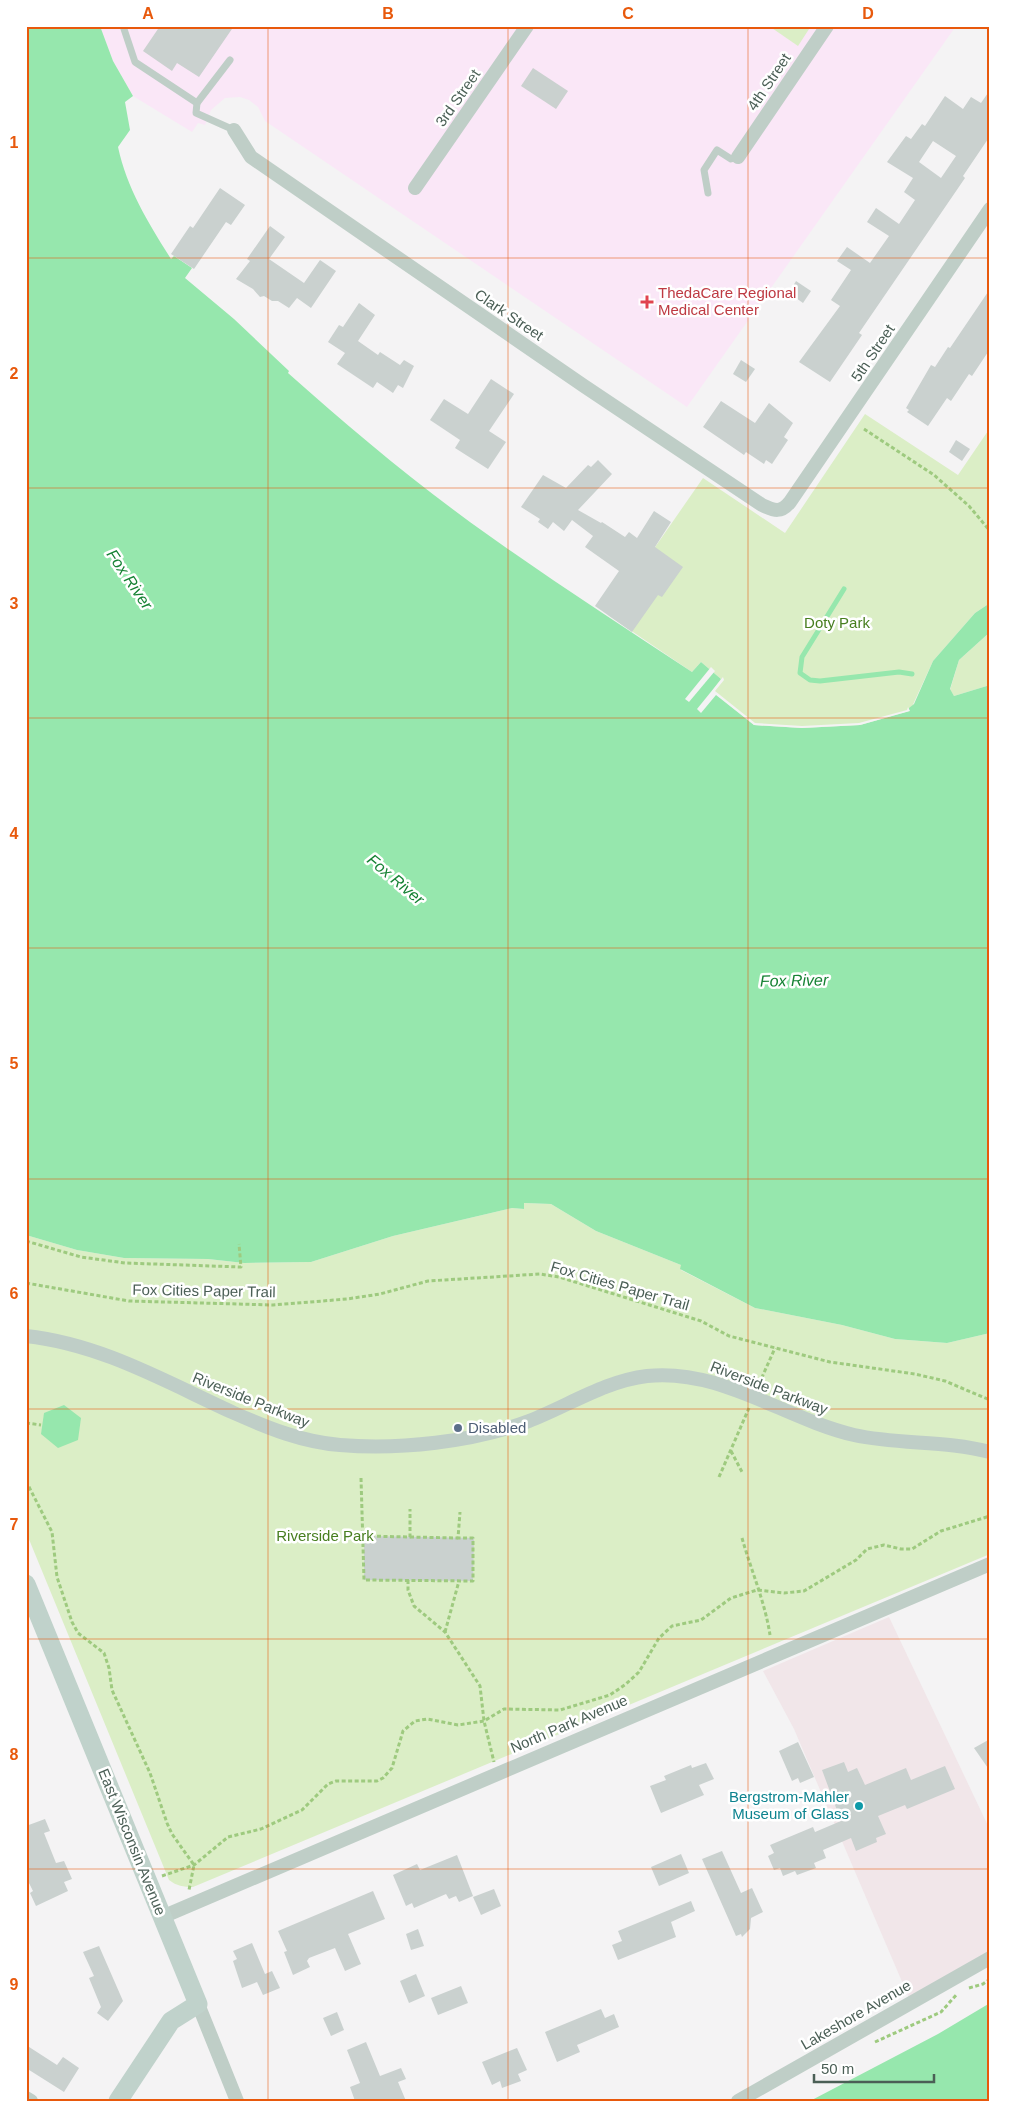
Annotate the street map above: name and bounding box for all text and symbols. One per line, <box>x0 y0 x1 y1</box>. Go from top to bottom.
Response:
text: A <box>142 5 154 22</box>
text: B <box>382 5 394 22</box>
text: C <box>622 5 634 22</box>
text: D <box>862 5 874 22</box>
street label: 4th Street <box>743 49 794 113</box>
street label: 3rd Street <box>432 65 484 130</box>
text: 1 <box>10 134 19 151</box>
place label: ThedaCare Regional Medical Center <box>658 284 796 318</box>
street label: Clark Street <box>472 285 548 344</box>
marker: ThedaCare Regional Medical Center <box>640 295 654 309</box>
street label: 5th Street <box>847 320 898 384</box>
text: 2 <box>10 365 19 382</box>
water label: Fox River <box>103 546 156 613</box>
text: 3 <box>10 595 19 612</box>
park label: Doty Park <box>804 614 870 631</box>
text: 4 <box>10 825 19 842</box>
water label: Fox River <box>364 851 428 908</box>
water label: Fox River <box>760 971 829 990</box>
text: 5 <box>10 1055 19 1072</box>
street label: Fox Cities Paper Trail <box>549 1258 691 1313</box>
street label: Fox Cities Paper Trail <box>132 1281 276 1300</box>
text: 6 <box>10 1285 19 1302</box>
street label: Riverside Parkway <box>708 1357 831 1418</box>
street label: Riverside Parkway <box>190 1368 312 1431</box>
place label: Disabled <box>468 1419 526 1436</box>
marker: Disabled <box>452 1422 464 1434</box>
text: 7 <box>10 1516 19 1533</box>
park label: Riverside Park <box>276 1527 374 1544</box>
street label: North Park Avenue <box>508 1691 630 1756</box>
text: 8 <box>10 1746 19 1763</box>
street label: East Wisconsin Avenue <box>95 1766 170 1918</box>
place label: Bergstrom-Mahler Museum of Glass <box>729 1788 849 1822</box>
marker: Bergstrom-Mahler Museum of Glass <box>853 1800 865 1812</box>
text: 9 <box>10 1976 19 1993</box>
street label: Lakeshore Avenue <box>798 1976 914 2053</box>
scale bar <box>814 2052 934 2084</box>
text: 50 m <box>821 2060 854 2077</box>

